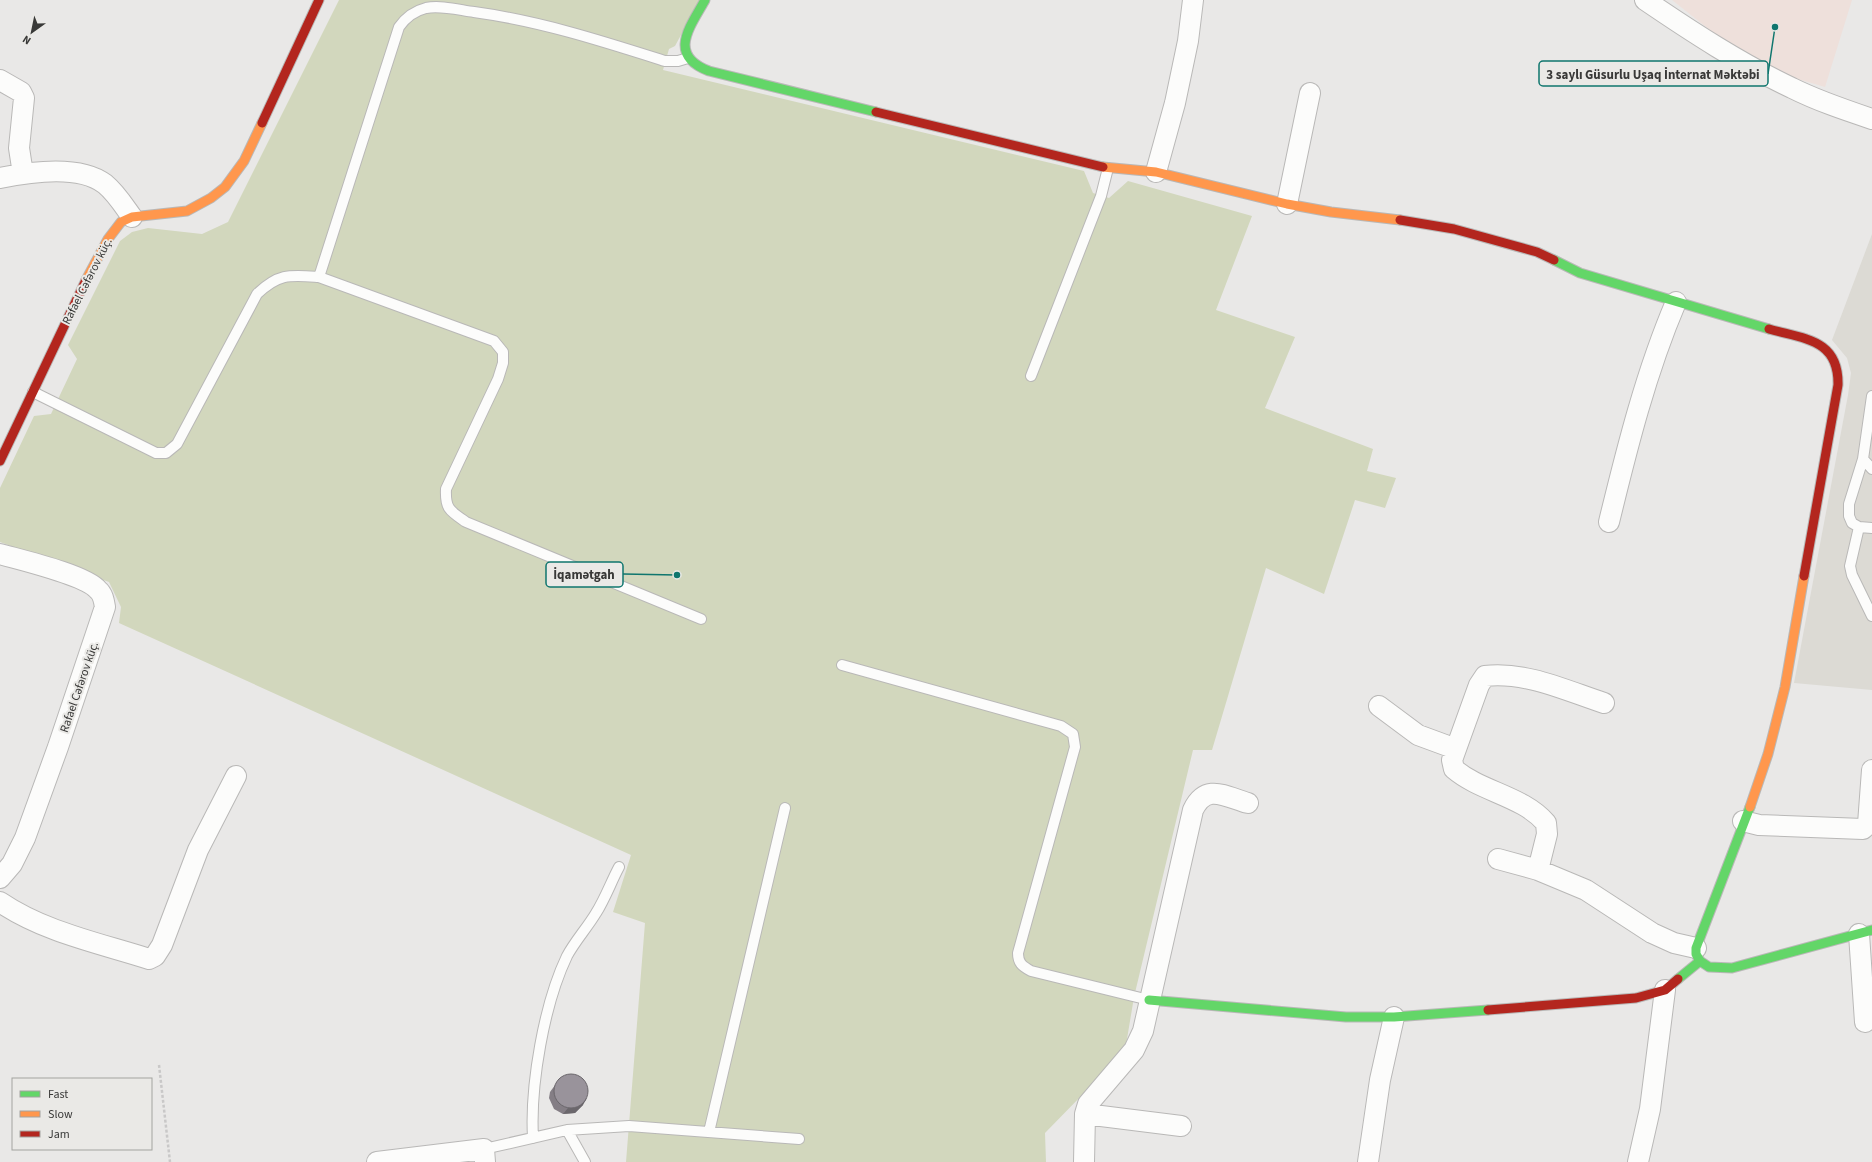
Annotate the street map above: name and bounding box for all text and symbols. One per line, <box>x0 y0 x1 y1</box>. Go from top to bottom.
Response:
north arrow <box>12 12 52 52</box>
text: N <box>20 32 34 48</box>
callout: 3 saylı Güsurlu Uşaq İnternat Məktəbi <box>1539 61 1768 86</box>
text: 3 saylı Güsurlu Uşaq İnternat Məktəbi <box>1546 66 1760 84</box>
street label: Rafael Cəfərov küç. <box>58 235 117 327</box>
callout: İqamətgah <box>546 562 623 587</box>
text: İqamətgah <box>553 566 615 584</box>
street label: Rafael Cəfərov küç. <box>56 639 103 735</box>
legend <box>12 1078 152 1150</box>
text: Fast <box>48 1086 68 1103</box>
text: Slow <box>48 1106 73 1123</box>
text: Jam <box>48 1126 70 1143</box>

